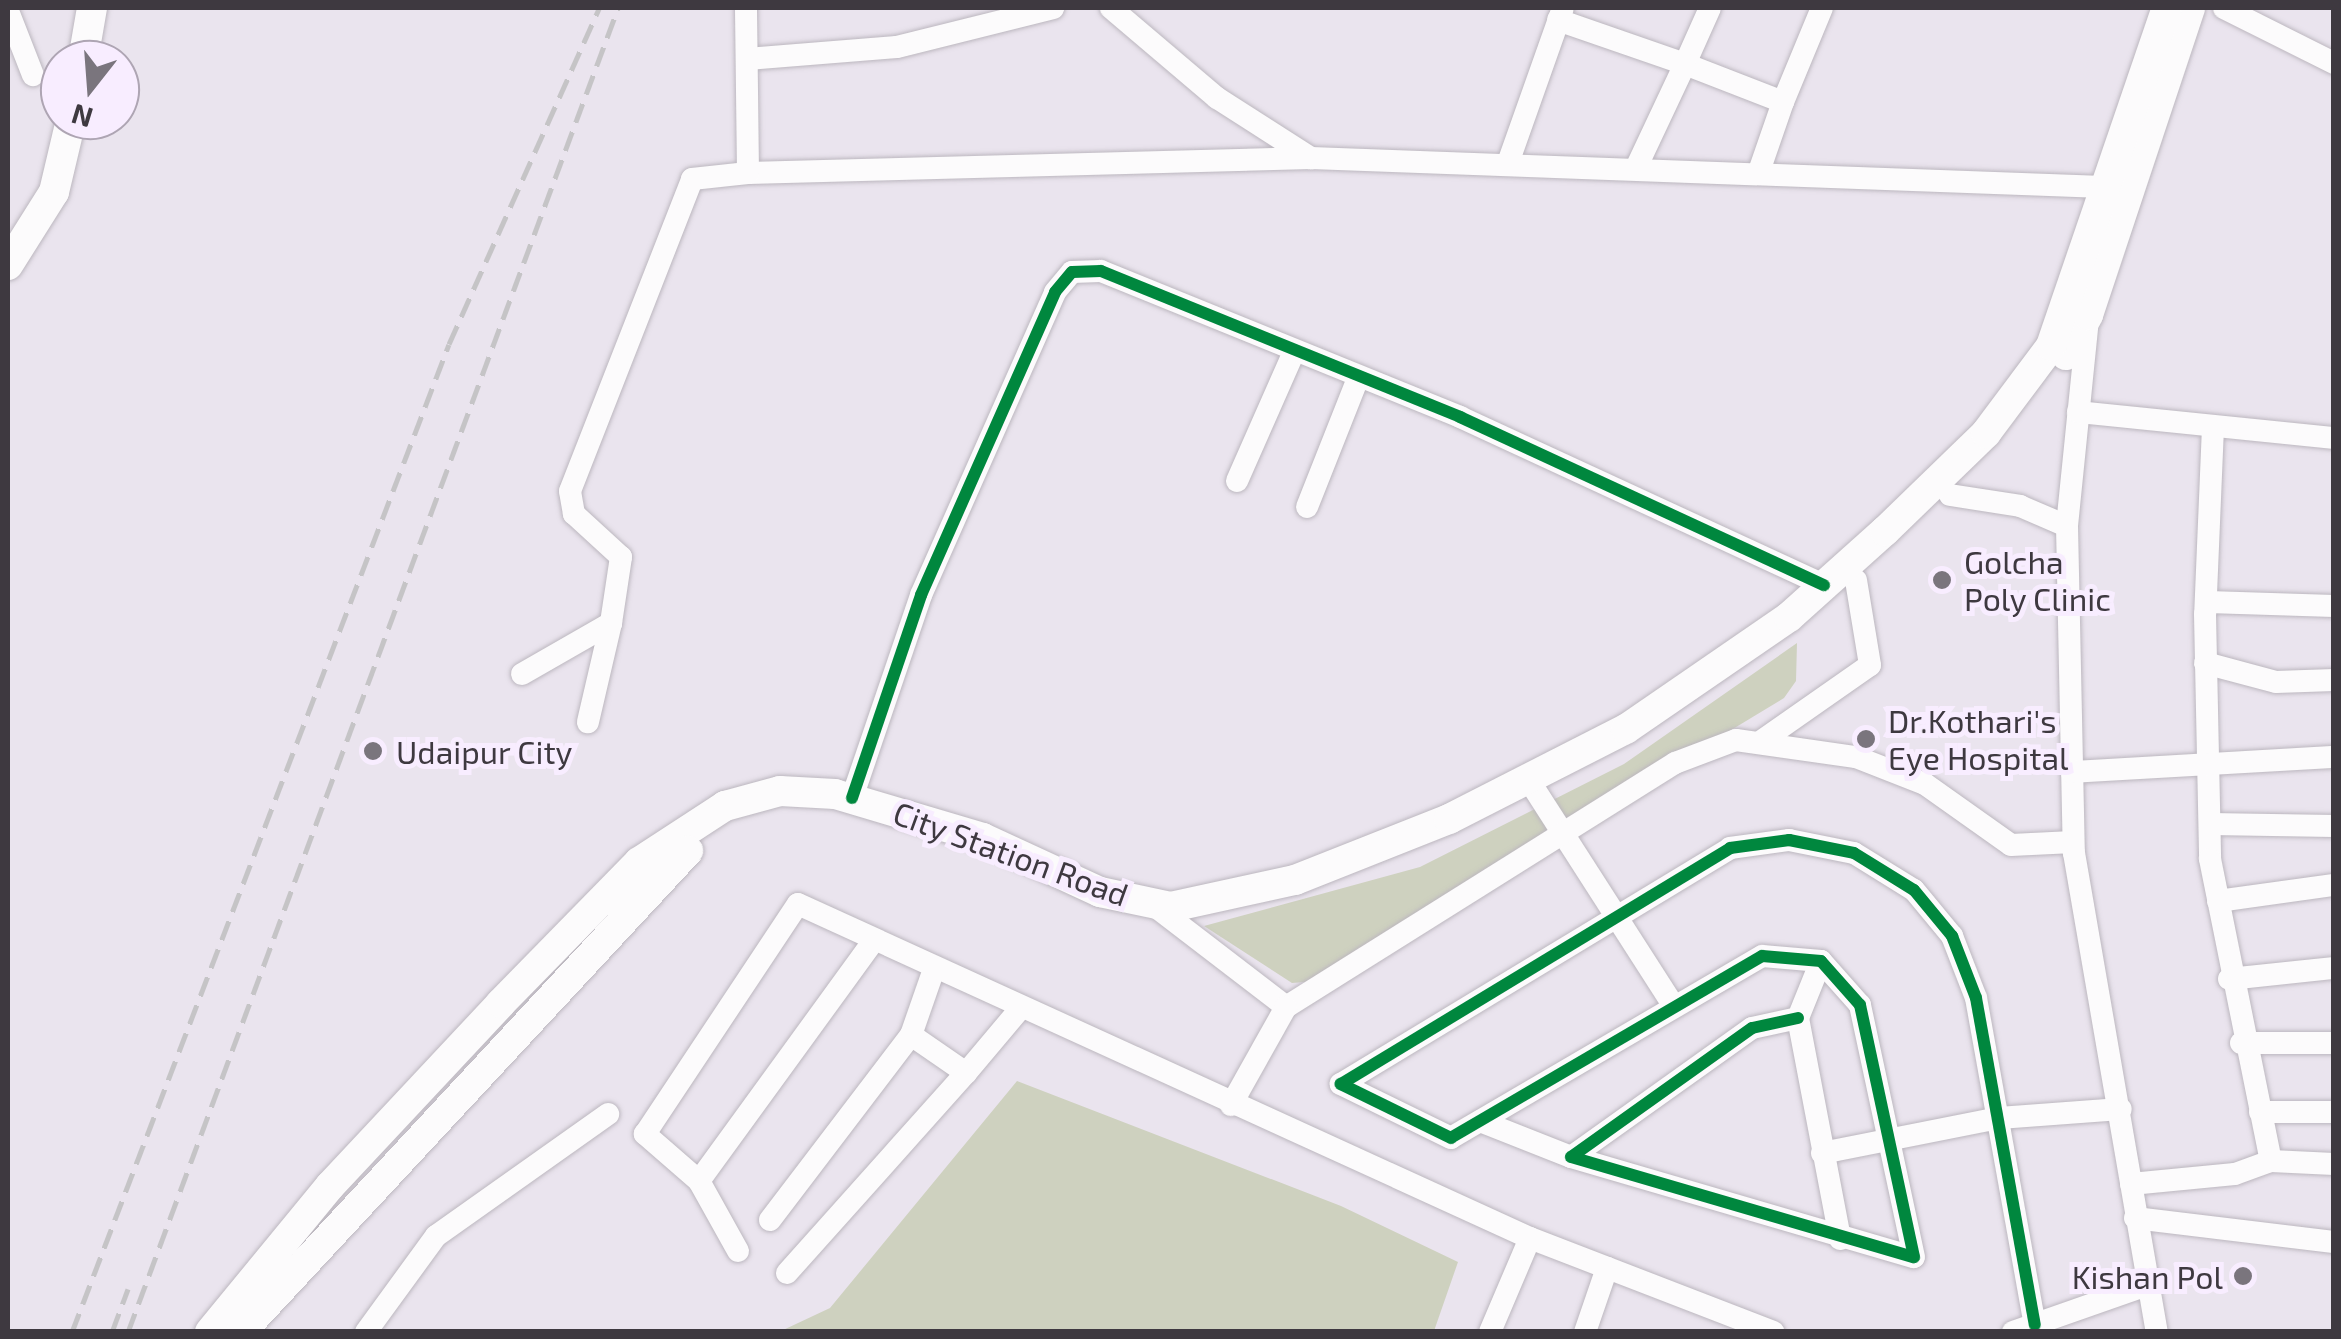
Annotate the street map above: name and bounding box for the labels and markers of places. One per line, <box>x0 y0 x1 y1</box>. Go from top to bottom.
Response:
place label: Golcha Poly Clinic <box>1964 543 2112 618</box>
marker: Golcha Poly Clinic <box>1929 567 1955 593</box>
place label: Dr.Kothari's Eye Hospital <box>1888 702 2069 777</box>
marker: Dr.Kothari's Eye Hospital <box>1853 726 1879 752</box>
place label: Udaipur City <box>396 732 573 770</box>
marker: Udaipur City <box>360 738 386 764</box>
place label: Kishan Pol <box>2072 1257 2223 1295</box>
marker: Kishan Pol <box>2232 1265 2254 1287</box>

